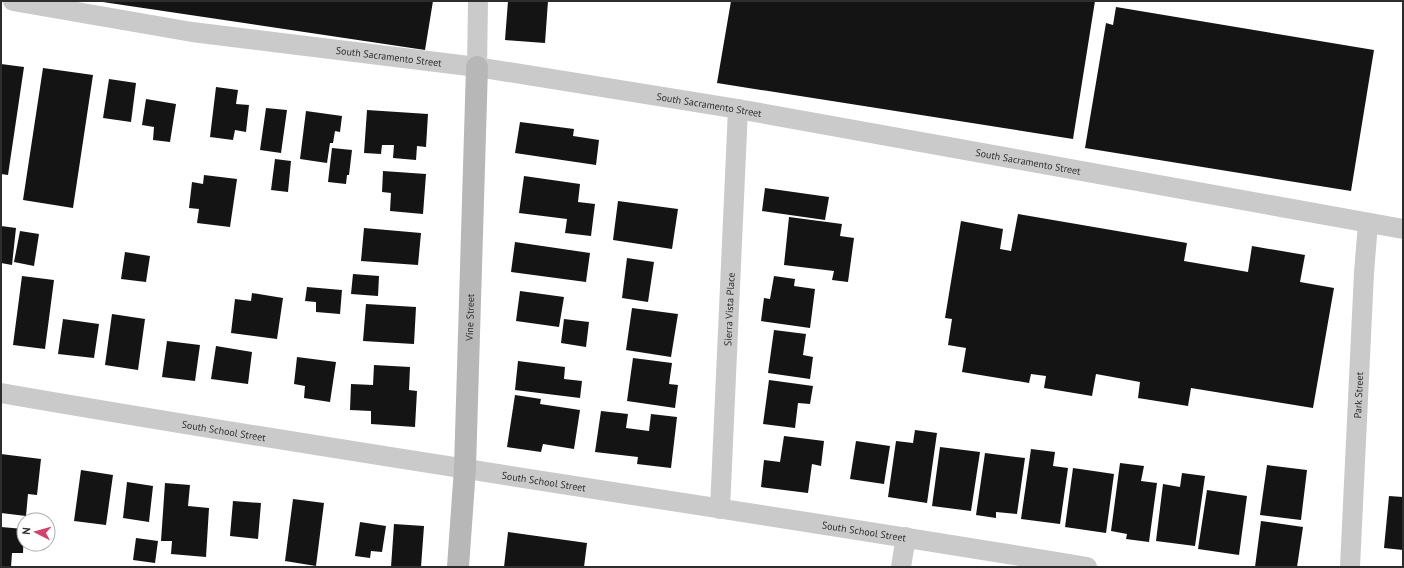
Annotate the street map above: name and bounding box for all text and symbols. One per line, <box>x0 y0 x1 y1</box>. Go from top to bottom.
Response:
street label: South Sacramento Street <box>335 44 443 70</box>
street label: South Sacramento Street <box>656 90 763 120</box>
street label: South Sacramento Street <box>975 146 1082 178</box>
street label: Sierra Vista Place <box>721 272 738 346</box>
street label: Vine Street <box>463 293 477 342</box>
street label: Park Street <box>1351 371 1366 419</box>
street label: South School Street <box>181 418 267 444</box>
street label: South School Street <box>501 469 587 495</box>
north arrow <box>16 512 56 552</box>
street label: South School Street <box>821 518 907 545</box>
text: N <box>19 527 33 535</box>

